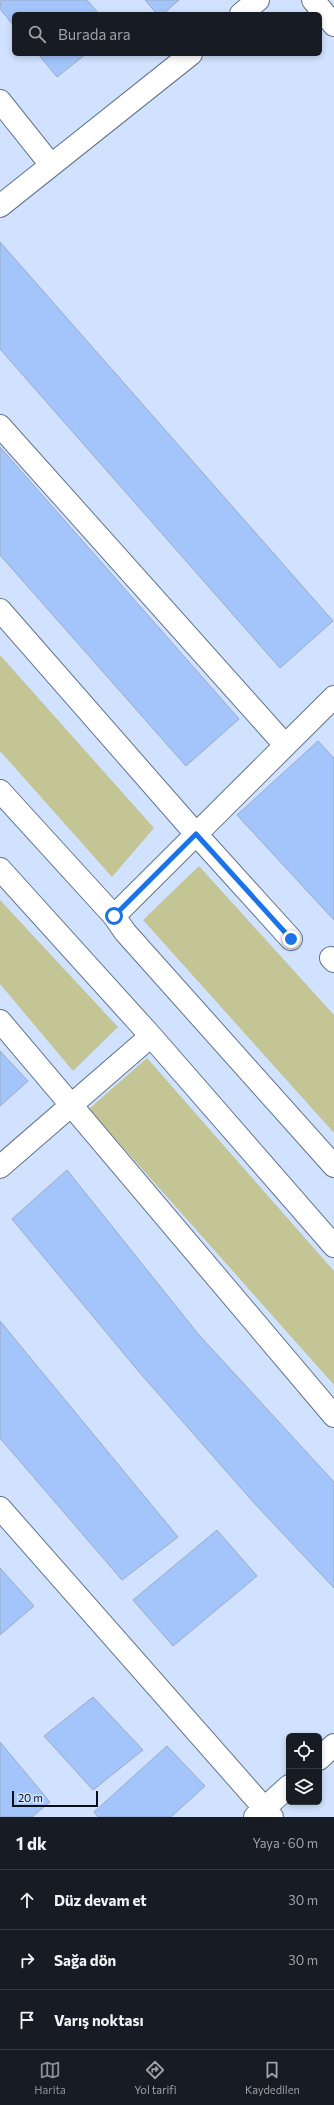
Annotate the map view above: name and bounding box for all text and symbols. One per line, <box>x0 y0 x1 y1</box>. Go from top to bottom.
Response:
search box <box>12 12 322 56</box>
icon: search <box>26 23 48 45</box>
text: Burada ara <box>58 25 131 43</box>
route start <box>105 907 123 925</box>
route end <box>282 930 300 948</box>
map controls <box>286 1733 322 1805</box>
button: locate <box>286 1733 322 1769</box>
button: layers <box>286 1769 322 1805</box>
scale bar <box>12 1789 98 1808</box>
text: 20 m <box>18 1791 43 1804</box>
text: 1 dk <box>16 1833 47 1854</box>
text: Yaya · 60 m <box>253 1835 318 1851</box>
icon: ahead <box>16 1889 38 1911</box>
text: Düz devam et <box>54 1891 147 1909</box>
text: 30 m <box>288 1892 318 1908</box>
icon: right <box>16 1949 38 1971</box>
text: Sağa dön <box>54 1951 116 1969</box>
text: 30 m <box>288 1952 318 1968</box>
icon: arrive <box>16 2009 38 2031</box>
text: Varış noktası <box>54 2011 144 2029</box>
tab: Harita <box>34 2059 66 2096</box>
tab: Yol tarifi <box>134 2059 176 2096</box>
tab: Kaydedilen <box>245 2059 300 2096</box>

